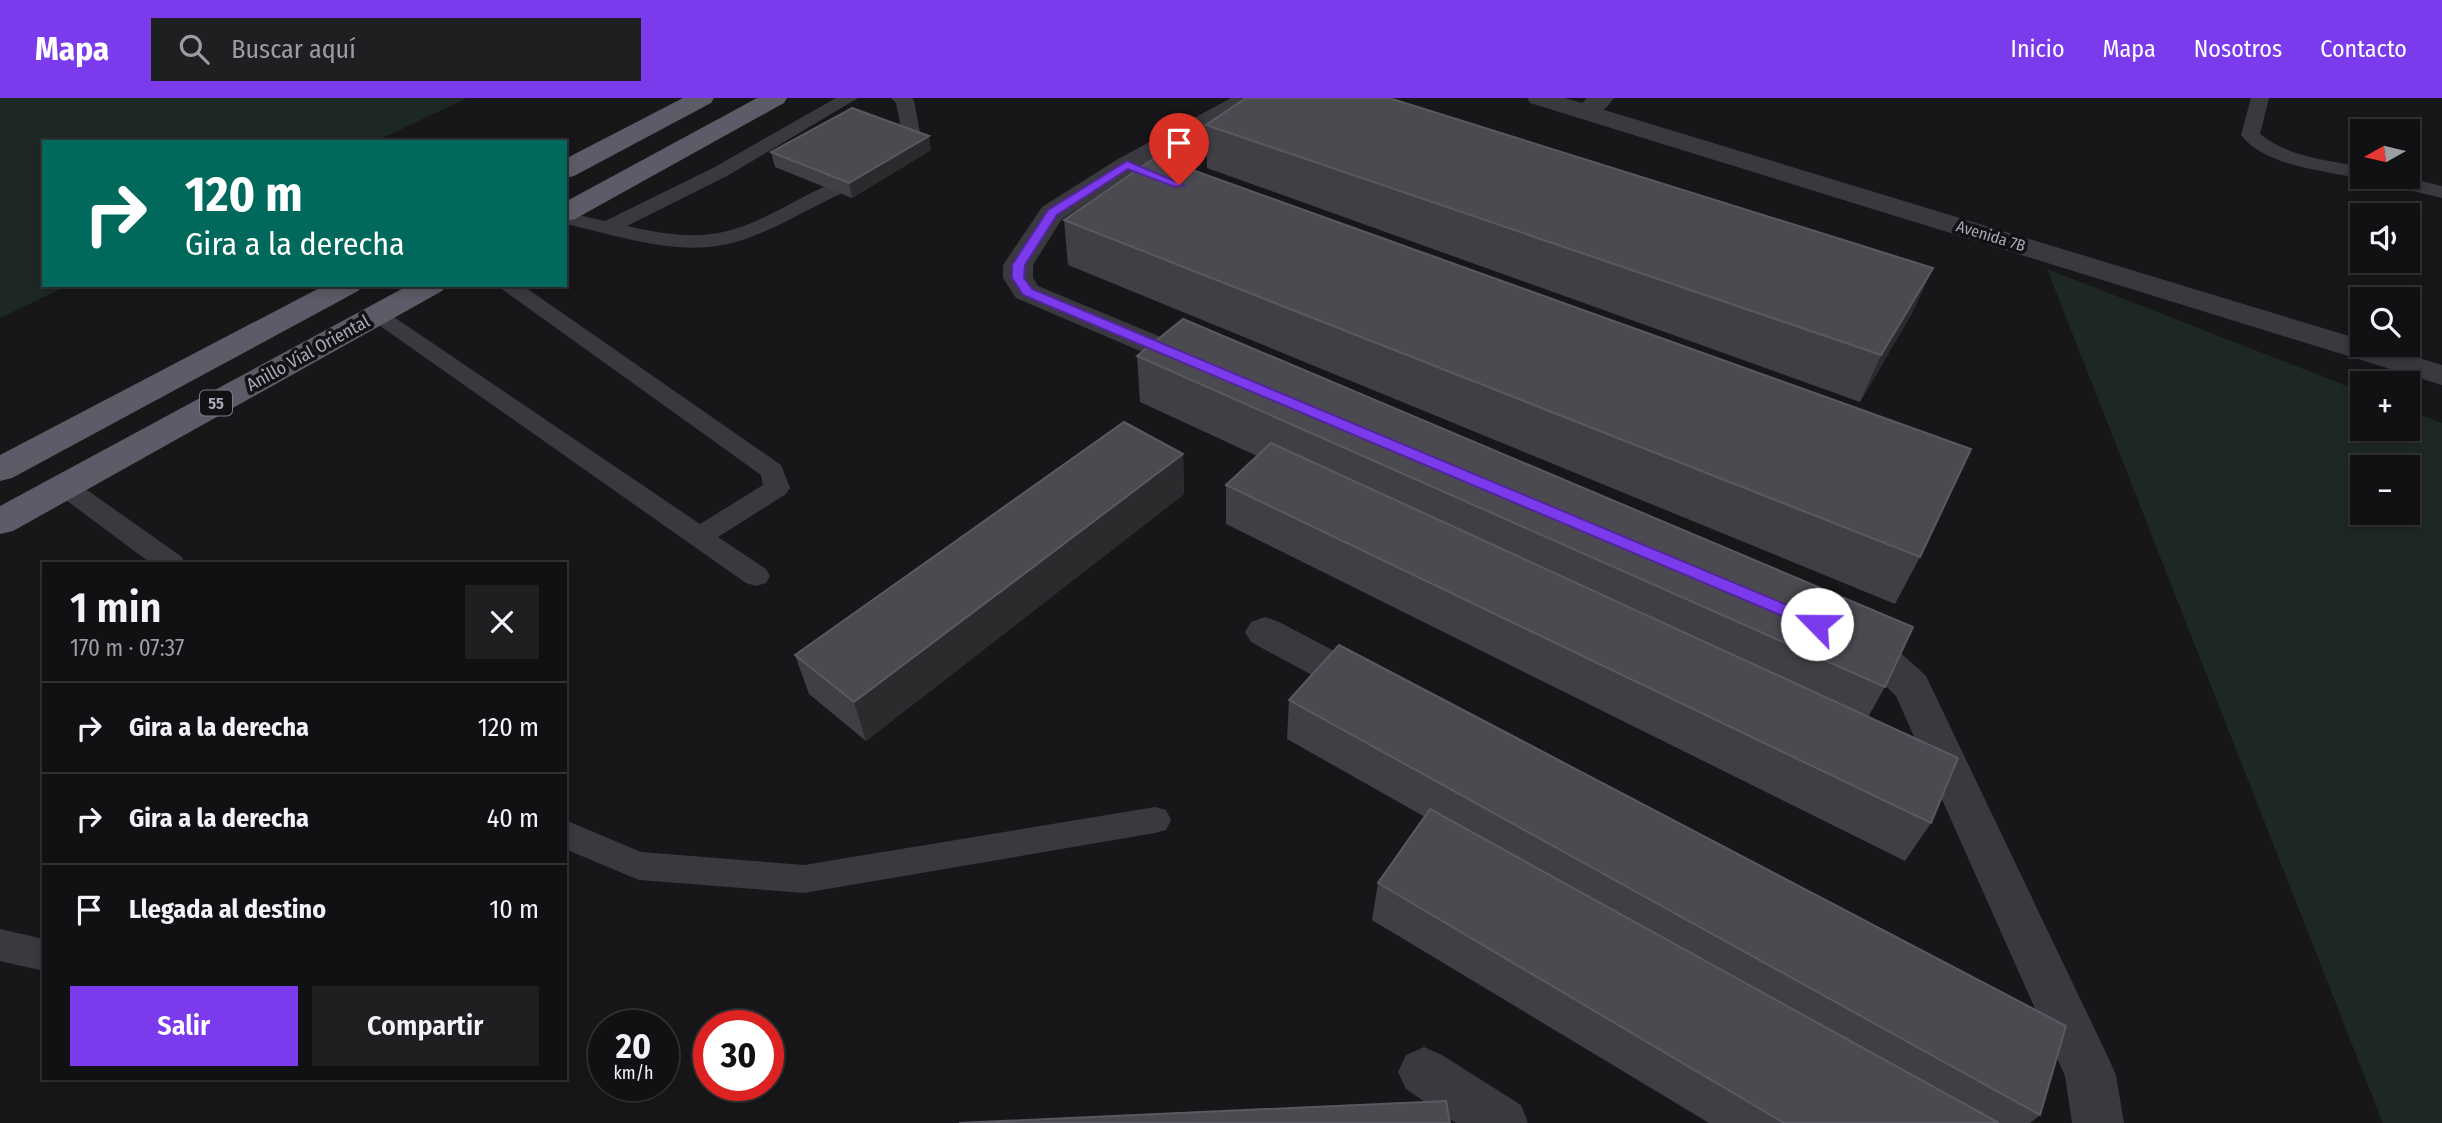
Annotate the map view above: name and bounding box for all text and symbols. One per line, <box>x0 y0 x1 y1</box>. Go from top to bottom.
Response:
search box <box>151 18 641 81</box>
text: Mapa <box>35 29 109 69</box>
icon: search <box>175 30 213 68</box>
text: Buscar aquí <box>231 34 356 65</box>
text: Inicio <box>2011 35 2065 63</box>
text: Mapa <box>2103 35 2156 63</box>
text: Nosotros <box>2194 35 2282 63</box>
text: Contacto <box>2320 35 2407 63</box>
pin <box>1149 113 1209 185</box>
north arrow <box>2350 119 2420 189</box>
map controls <box>2350 119 2420 525</box>
icon: arrive <box>1160 124 1198 162</box>
text: 120 m <box>185 165 303 224</box>
icon: right <box>70 168 161 259</box>
button: sound <box>2350 203 2420 273</box>
street label: Avenida 7B <box>1954 216 2028 256</box>
text: Gira a la derecha <box>185 225 405 263</box>
button: search <box>2350 287 2420 357</box>
street label: Anillo Vial Oriental <box>243 310 374 396</box>
button: + <box>2350 371 2420 441</box>
road number: 55 <box>200 390 232 416</box>
button: − <box>2350 455 2420 525</box>
text: 1 min <box>70 583 161 633</box>
button: close <box>465 585 539 659</box>
position arrow <box>1780 587 1854 661</box>
text: 170 m · 07:37 <box>70 634 184 662</box>
icon: right <box>70 709 108 747</box>
text: Gira a la derecha <box>129 712 309 743</box>
text: 120 m <box>478 712 539 743</box>
icon: right <box>70 800 108 838</box>
text: Gira a la derecha <box>129 803 309 834</box>
text: 40 m <box>487 803 539 834</box>
icon: arrive <box>70 891 108 929</box>
text: Llegada al destino <box>129 894 326 925</box>
text: 10 m <box>489 894 539 925</box>
button: Salir <box>70 986 298 1066</box>
button: Compartir <box>312 986 539 1066</box>
speed limit sign: 30 <box>693 1010 784 1101</box>
text: 20 <box>616 1025 651 1067</box>
text: km/h <box>613 1062 654 1084</box>

